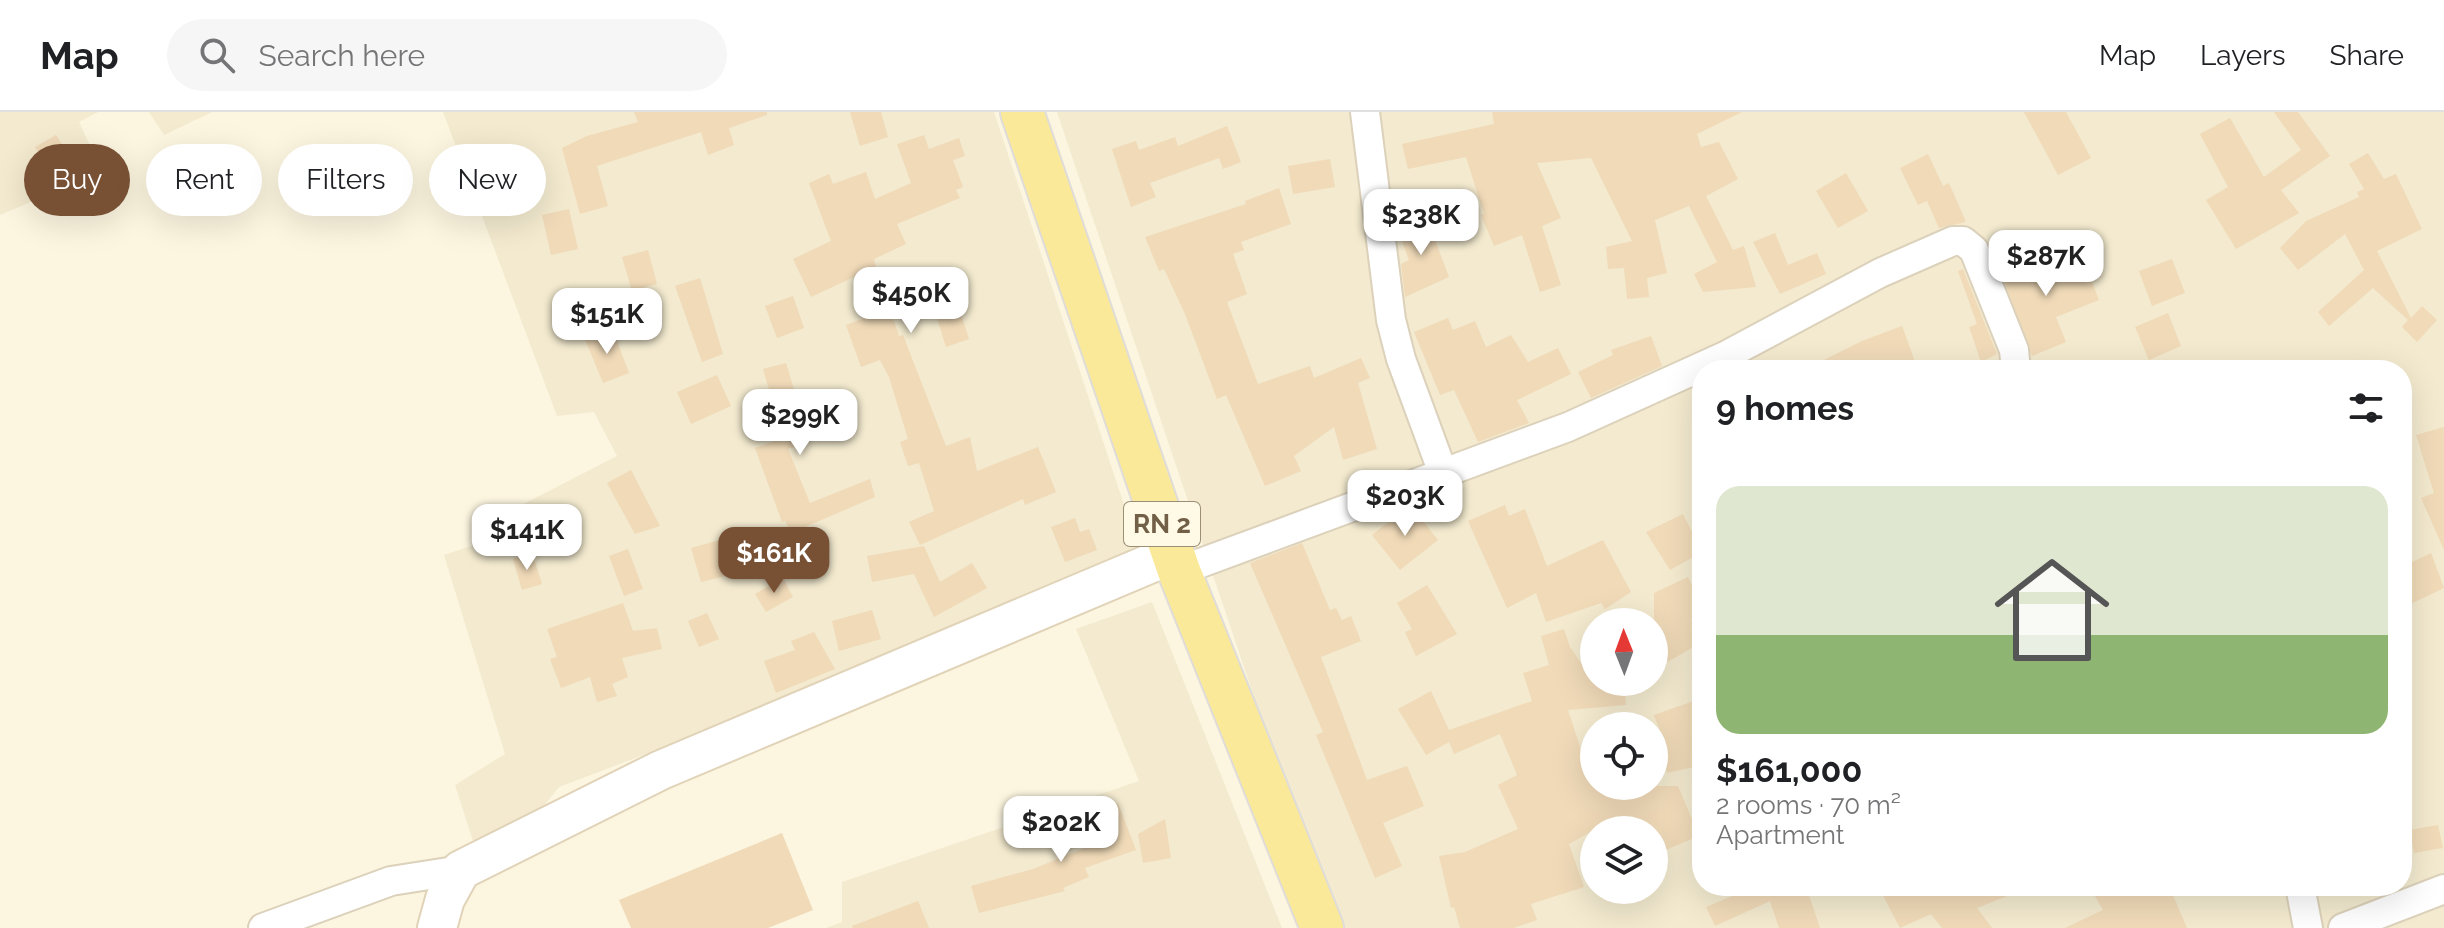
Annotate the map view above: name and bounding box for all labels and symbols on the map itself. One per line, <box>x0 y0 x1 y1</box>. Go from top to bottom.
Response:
pin: $238K <box>1365 189 1477 257</box>
pin: $287K <box>1990 230 2102 298</box>
pin: $450K <box>855 267 967 335</box>
pin: $151K <box>551 288 663 356</box>
pin: $299K <box>744 389 856 457</box>
pin: $203K <box>1349 470 1461 538</box>
road number: RN 2 <box>1124 502 1200 546</box>
pin: $141K <box>471 504 583 572</box>
pin: $161K <box>718 527 830 595</box>
north arrow <box>1580 608 1668 696</box>
pin: $202K <box>1005 796 1117 864</box>

